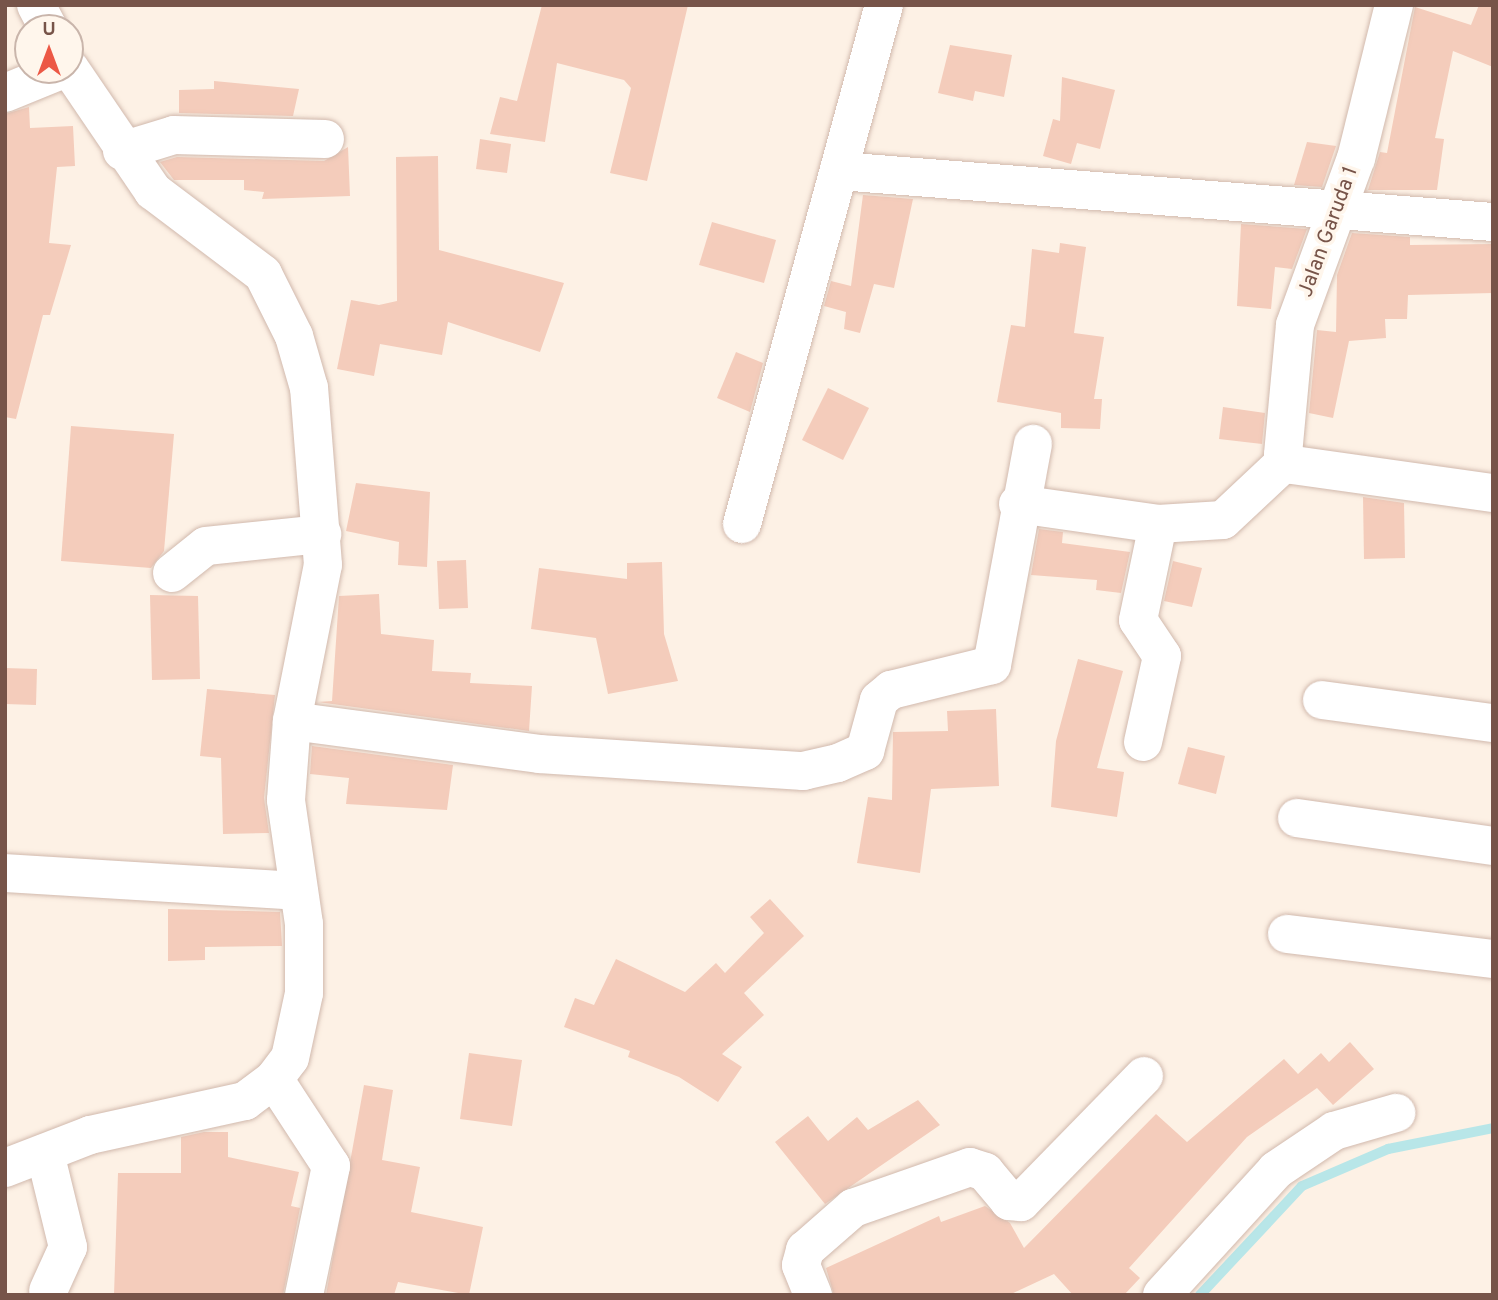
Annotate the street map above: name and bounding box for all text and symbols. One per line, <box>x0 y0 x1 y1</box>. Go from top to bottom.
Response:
north arrow <box>14 14 84 84</box>
text: U <box>42 18 56 42</box>
street label: Jalan Garuda 1 <box>1294 163 1364 301</box>

